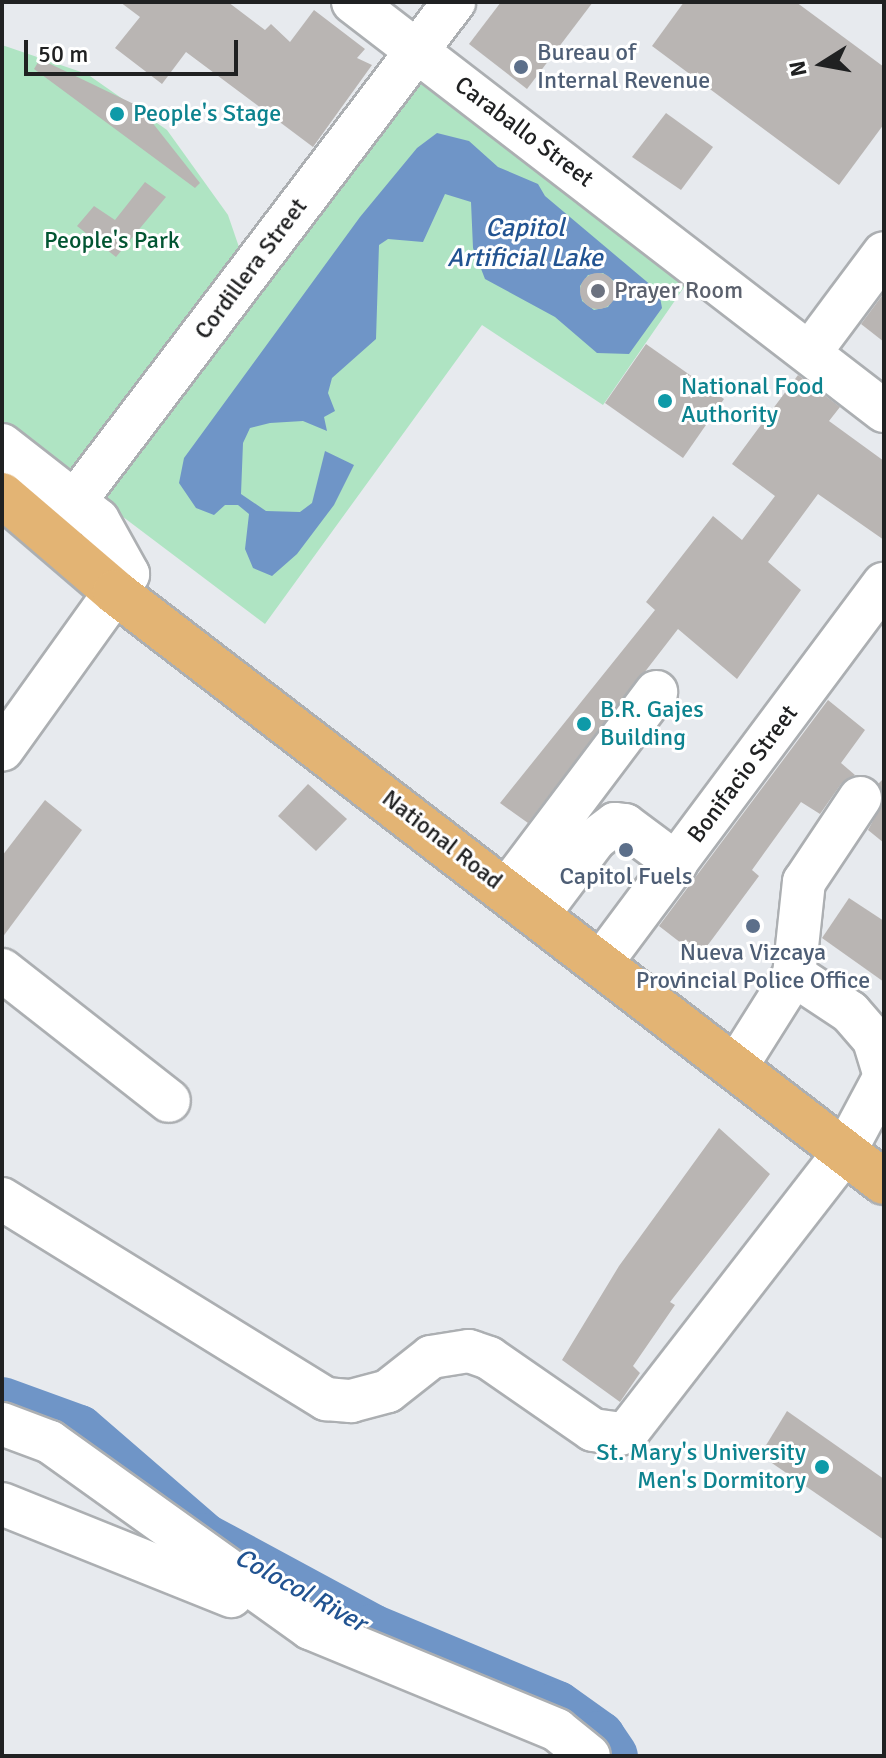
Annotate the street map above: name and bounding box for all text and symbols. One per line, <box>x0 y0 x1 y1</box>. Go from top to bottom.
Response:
scale bar <box>28 24 242 74</box>
north arrow <box>782 24 862 104</box>
text: 50 m <box>38 39 88 69</box>
place label: Bureau of Internal Revenue <box>537 39 710 95</box>
marker: Bureau of Internal Revenue <box>512 58 530 76</box>
text: N <box>783 59 813 79</box>
street label: Caraballo Street <box>449 71 599 193</box>
place label: People's Stage <box>133 100 281 128</box>
marker: People's Stage <box>108 105 126 123</box>
street label: Cordillera Street <box>189 193 313 345</box>
water label: Capitol Artificial Lake <box>447 213 603 274</box>
park label: People's Park <box>44 227 180 255</box>
place label: Prayer Room <box>614 277 743 305</box>
marker: Prayer Room <box>589 282 607 300</box>
place label: National Food Authority <box>681 373 824 429</box>
marker: National Food Authority <box>656 392 674 410</box>
place label: B.R. Gajes Building <box>600 696 704 752</box>
street label: Bonifacio Street <box>682 699 804 849</box>
marker: B.R. Gajes Building <box>575 715 593 733</box>
street label: National Road <box>376 784 508 896</box>
marker: Capitol Fuels <box>617 841 635 859</box>
place label: Capitol Fuels <box>559 863 693 891</box>
marker: Nueva Vizcaya Provincial Police Office <box>744 917 762 935</box>
place label: Nueva Vizcaya Provincial Police Office <box>636 939 870 995</box>
place label: St. Mary's University Men's Dormitory <box>596 1439 806 1495</box>
marker: St. Mary's University Men's Dormitory <box>813 1458 831 1476</box>
water label: Colocol River <box>229 1542 371 1640</box>

